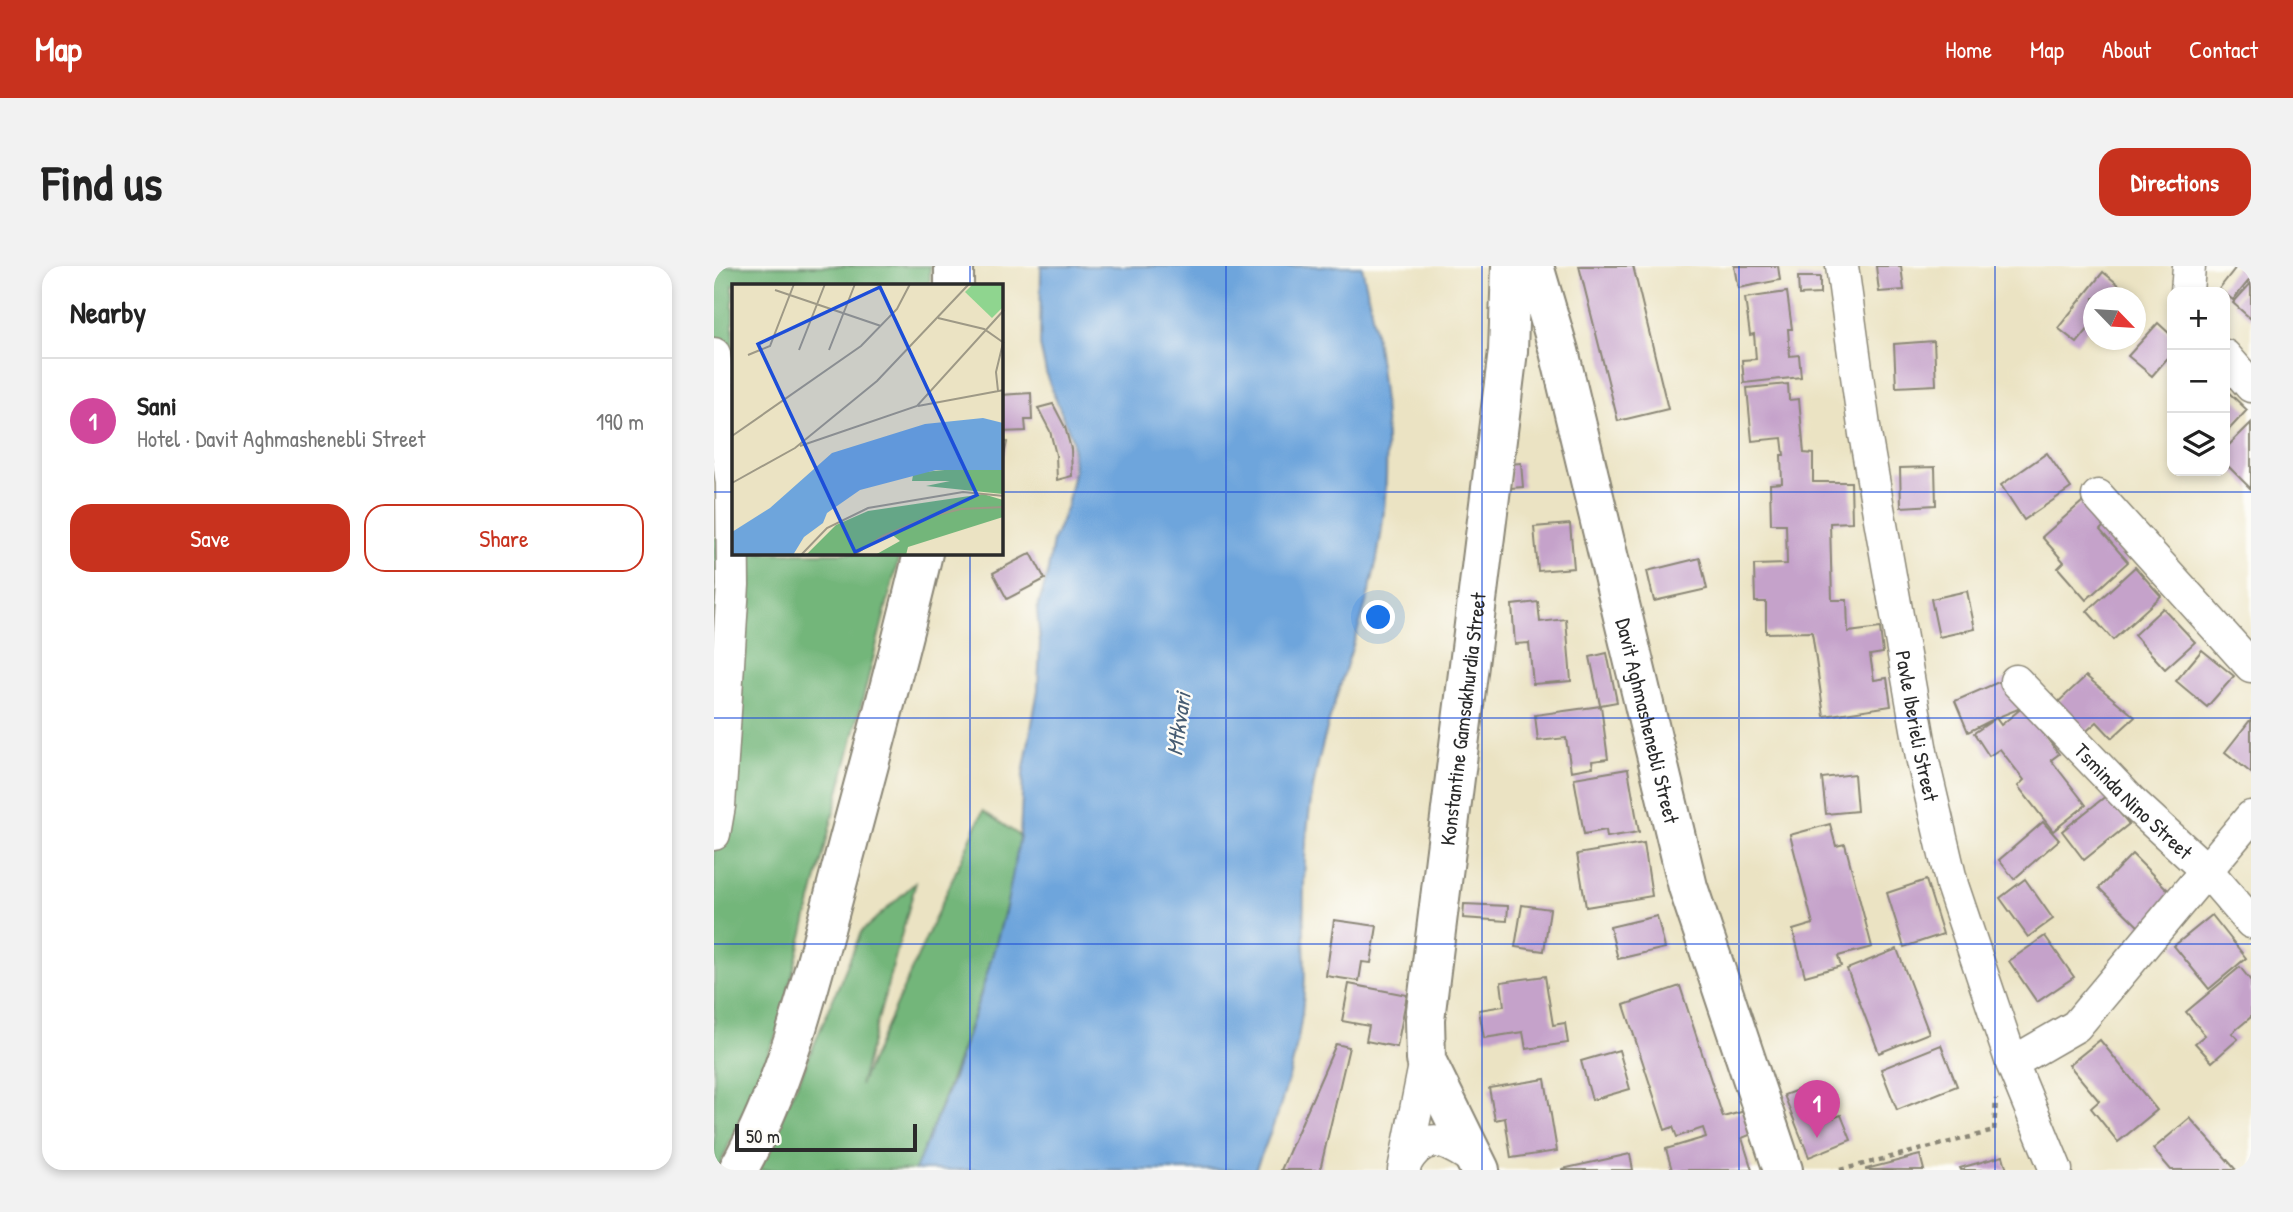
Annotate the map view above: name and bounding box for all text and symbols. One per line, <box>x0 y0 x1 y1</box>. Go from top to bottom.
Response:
text: Map <box>35 27 82 71</box>
text: Home <box>1945 33 1992 65</box>
text: Map <box>2030 33 2064 65</box>
text: About <box>2102 33 2151 65</box>
text: Contact <box>2189 33 2258 65</box>
button: Directions <box>2099 148 2251 216</box>
text: Find us <box>42 149 162 215</box>
inset map <box>732 284 1003 555</box>
north arrow <box>2083 287 2146 350</box>
map controls <box>2167 287 2230 476</box>
button: + <box>2167 287 2230 350</box>
text: Nearby <box>70 292 146 332</box>
button: − <box>2167 350 2230 413</box>
text: Sani <box>137 388 177 423</box>
text: 1 <box>89 406 97 437</box>
text: 190 m <box>596 406 644 437</box>
button: layers <box>2167 413 2230 476</box>
text: Hotel · Davit Aghmashenebli Street <box>137 423 425 454</box>
button: Save <box>70 504 350 572</box>
button: Share <box>364 504 644 572</box>
street label: Konstantine Gamsakhurdia Street <box>1432 590 1492 847</box>
your location <box>1361 600 1395 634</box>
street label: Davit Aghmashenebli Street <box>1609 615 1687 827</box>
street label: Pavle Iberieli Street <box>1889 648 1947 805</box>
water label: Mtkvari <box>1158 689 1198 758</box>
street label: Tsminda Nino Street <box>2068 736 2200 866</box>
pin: 1 <box>1794 1080 1840 1138</box>
scale bar <box>735 1121 917 1153</box>
text: 50 m <box>746 1123 780 1149</box>

